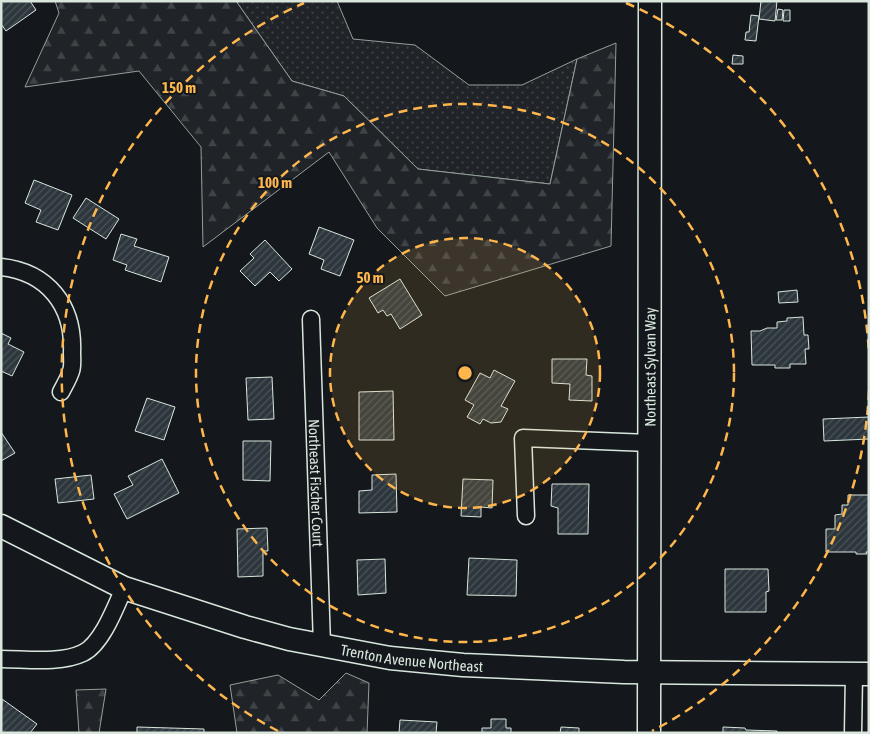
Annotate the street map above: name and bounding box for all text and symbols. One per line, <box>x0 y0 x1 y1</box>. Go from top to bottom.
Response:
text: 150 m <box>162 79 196 96</box>
text: 100 m <box>258 174 292 191</box>
text: 50 m <box>357 269 384 286</box>
street label: Northeast Sylvan Way <box>641 307 658 427</box>
centre of rings <box>456 364 474 382</box>
street label: Northeast Fischer Court <box>306 419 327 547</box>
street label: Trenton Avenue Northeast <box>339 640 484 674</box>

